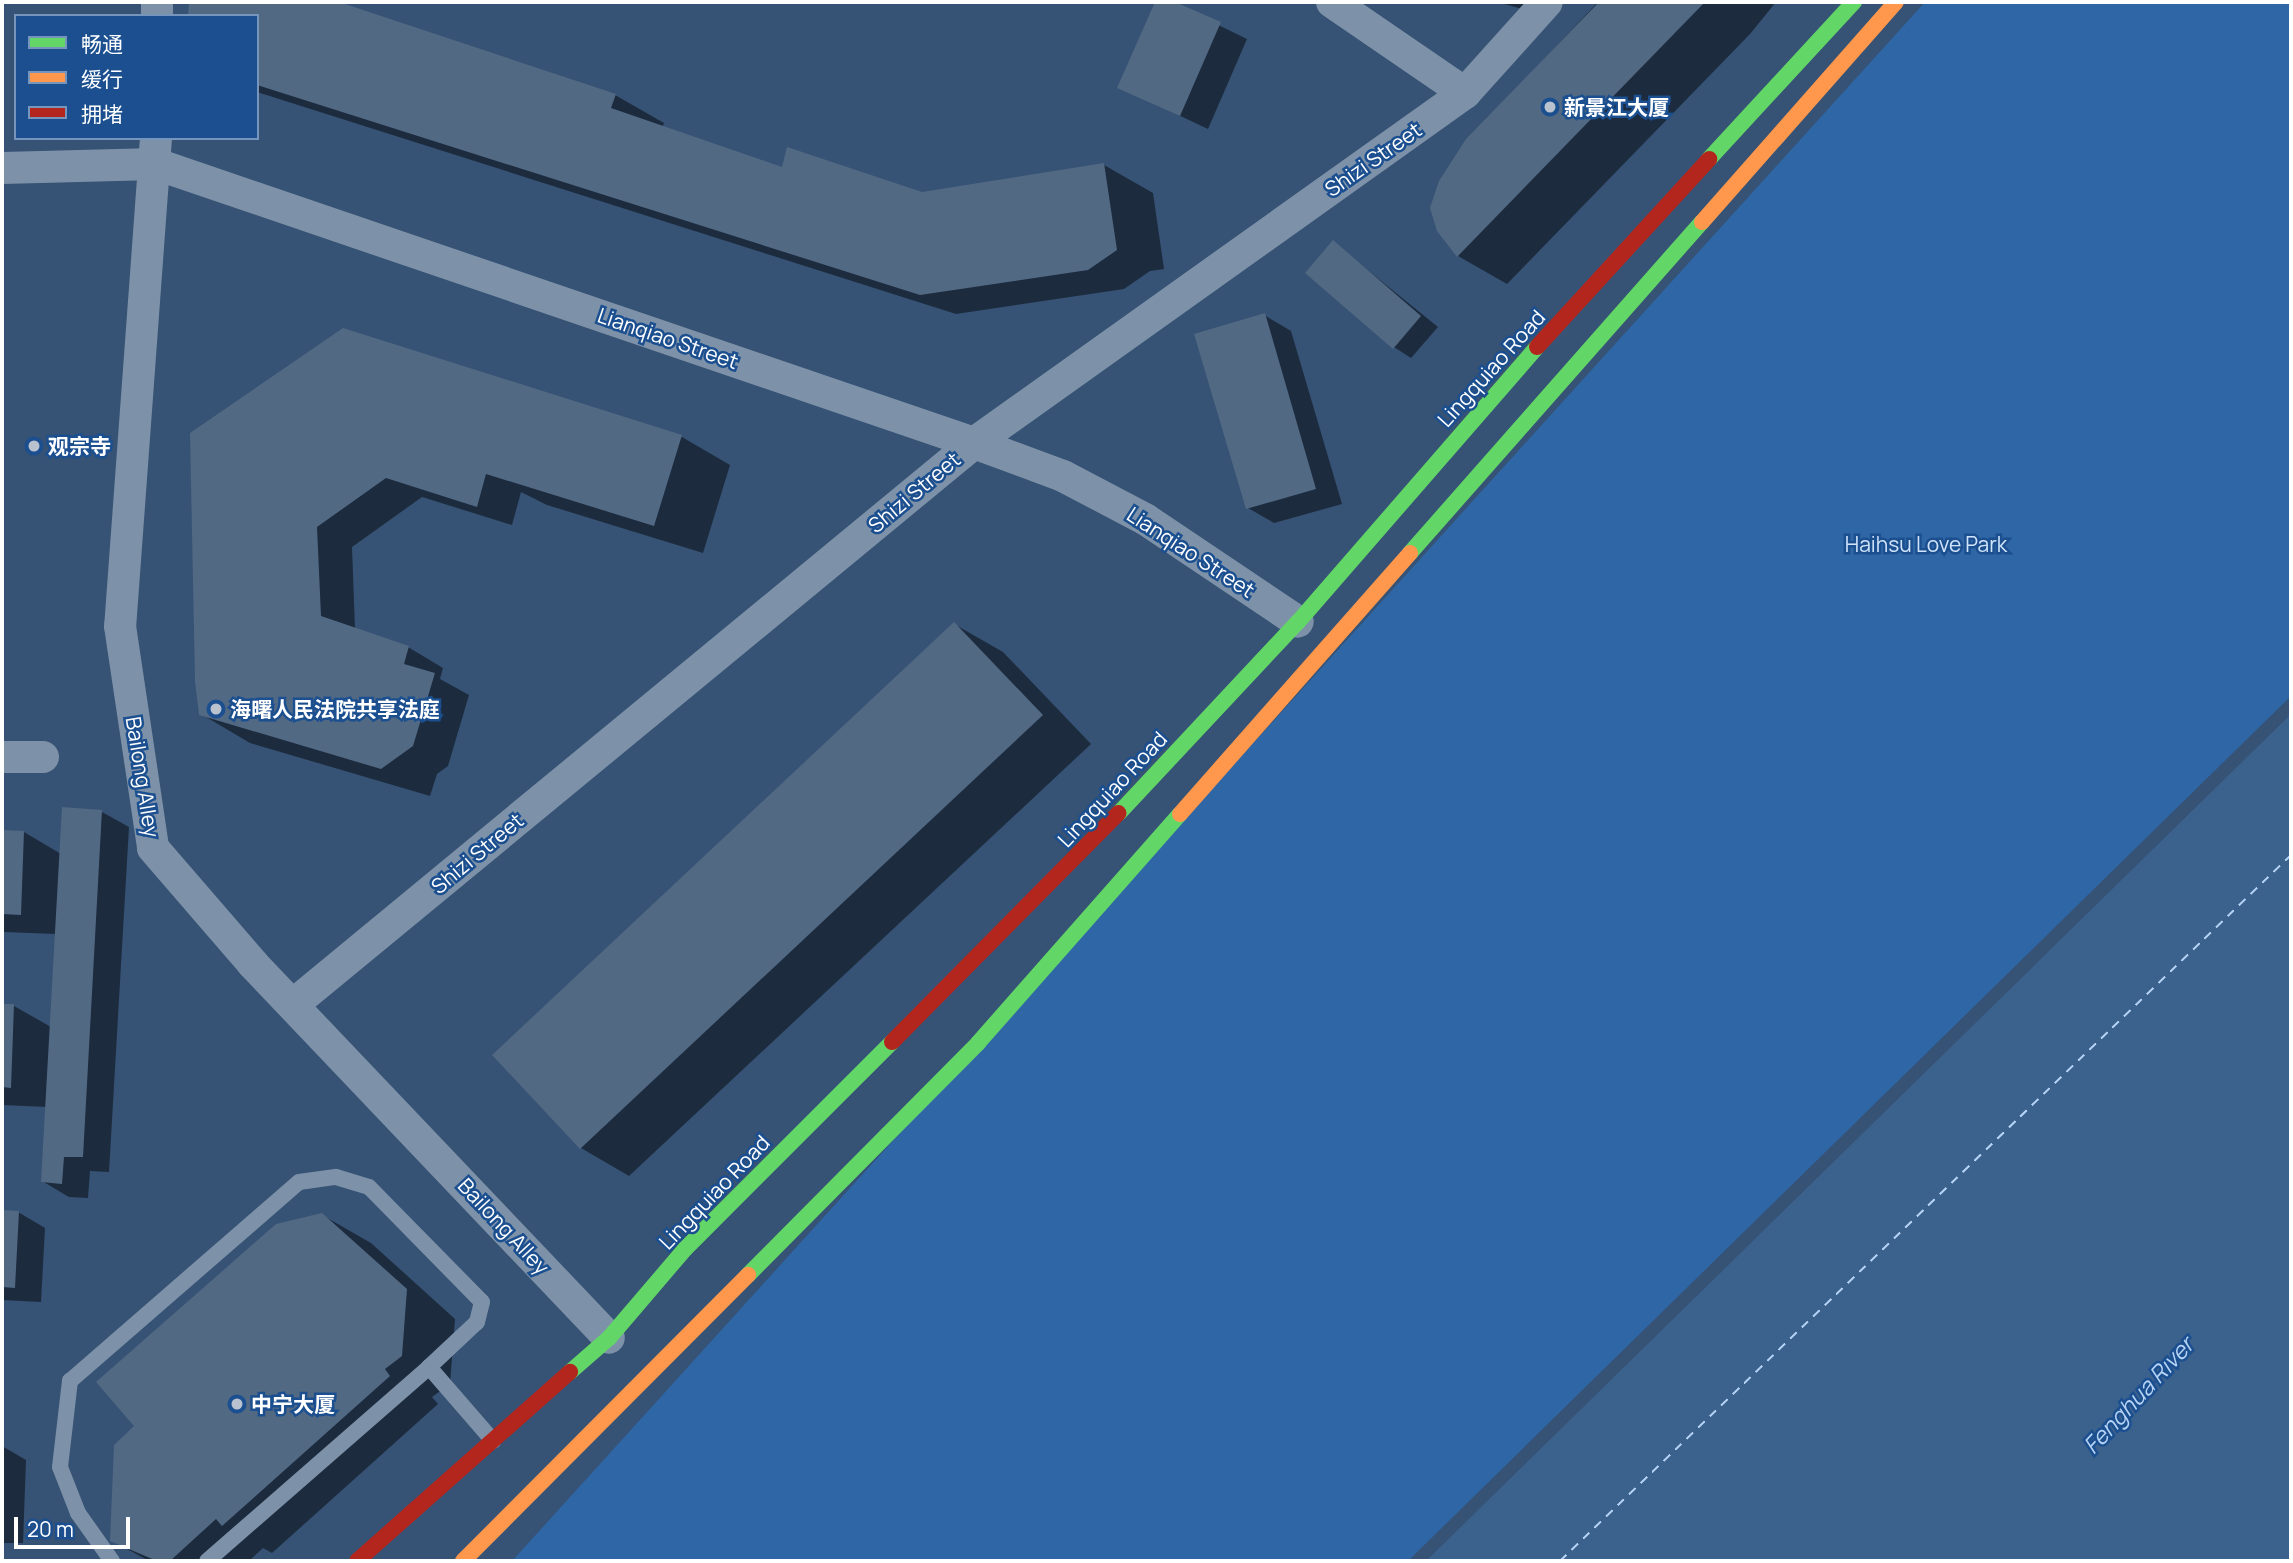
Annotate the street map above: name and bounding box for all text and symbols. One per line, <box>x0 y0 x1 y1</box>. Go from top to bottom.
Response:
legend <box>14 14 259 140</box>
text: 畅通 <box>81 30 123 58</box>
text: 缓行 <box>81 65 123 93</box>
place label: 新景江大厦 <box>1564 94 1669 120</box>
marker: 新景江大厦 <box>1542 99 1558 115</box>
text: 拥堵 <box>81 100 123 128</box>
street label: Shizi Street <box>1320 116 1426 202</box>
street label: Lianqiao Street <box>594 302 742 374</box>
street label: Lingquiao Road <box>1432 304 1550 432</box>
place label: 观宗寺 <box>48 433 111 459</box>
marker: 观宗寺 <box>26 438 42 454</box>
street label: Shizi Street <box>863 446 965 538</box>
street label: Lianqiao Street <box>1122 501 1260 603</box>
park label: Haihsu Love Park <box>1845 531 2007 557</box>
place label: 海曙人民法院共享法庭 <box>230 696 440 722</box>
marker: 海曙人民法院共享法庭 <box>208 701 224 717</box>
street label: Bailong Alley <box>121 715 165 839</box>
street label: Lingquiao Road <box>1052 726 1172 852</box>
street label: Shizi Street <box>426 807 528 899</box>
street label: Lingquiao Road <box>653 1130 775 1254</box>
street label: Bailong Alley <box>453 1173 555 1279</box>
water label: Fenghua Rıver <box>2077 1331 2199 1459</box>
place label: 中宁大厦 <box>251 1391 335 1417</box>
marker: 中宁大厦 <box>229 1396 245 1412</box>
scale bar <box>18 1504 133 1548</box>
text: 20 m <box>27 1515 74 1543</box>

